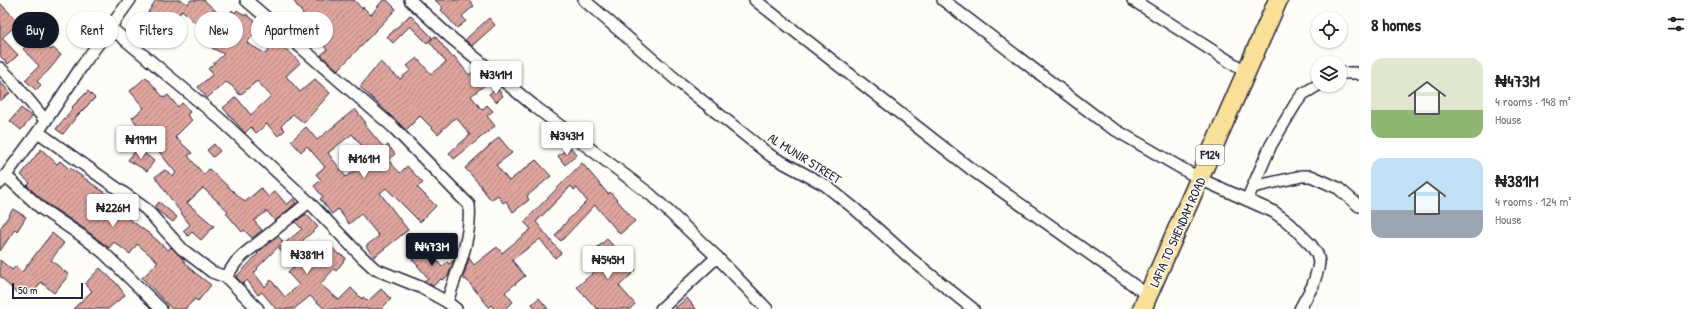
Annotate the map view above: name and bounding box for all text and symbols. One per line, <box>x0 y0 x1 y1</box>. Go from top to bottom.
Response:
chip: Buy <box>12 12 59 48</box>
chip: Rent <box>67 12 118 48</box>
chip: Filters <box>126 12 187 48</box>
chip: New <box>195 12 243 48</box>
chip: Apartment <box>251 12 333 48</box>
map controls <box>1311 12 1347 92</box>
button: locate <box>1311 12 1347 48</box>
text: 8 homes <box>1371 13 1421 36</box>
icon: filters <box>1665 13 1687 35</box>
button: layers <box>1311 56 1347 92</box>
pin: ₦341M <box>468 61 524 95</box>
text: ₦341M <box>480 65 512 83</box>
text: ₦473M <box>1495 69 1540 92</box>
icon: home <box>1403 74 1451 122</box>
text: 4 rooms · 148 m² <box>1495 92 1571 110</box>
text: House <box>1495 110 1522 128</box>
pin: ₦343M <box>539 122 595 156</box>
pin: ₦191M <box>113 126 169 160</box>
text: ₦343M <box>550 126 584 144</box>
street label: AL MUNIR STREET <box>765 128 846 188</box>
text: ₦191M <box>125 130 157 148</box>
pin: ₦161M <box>336 145 392 179</box>
road number: F124 <box>1196 145 1224 165</box>
text: ₦161M <box>348 149 380 167</box>
text: ₦381M <box>1495 169 1539 192</box>
street label: LAFIA TO SHENDAM ROAD <box>1145 174 1210 290</box>
icon: home <box>1403 174 1451 222</box>
text: 4 rooms · 124 m² <box>1495 192 1571 210</box>
pin: ₦226M <box>85 194 141 228</box>
text: ₦226M <box>96 198 130 216</box>
text: House <box>1495 210 1522 228</box>
pin: ₦473M <box>404 233 460 267</box>
text: ₦473M <box>415 237 449 255</box>
pin: ₦381M <box>279 241 335 275</box>
text: ₦381M <box>290 245 324 263</box>
pin: ₦545M <box>580 246 636 280</box>
text: ₦545M <box>592 250 625 268</box>
scale bar <box>12 281 83 300</box>
text: 50 m <box>18 283 38 297</box>

